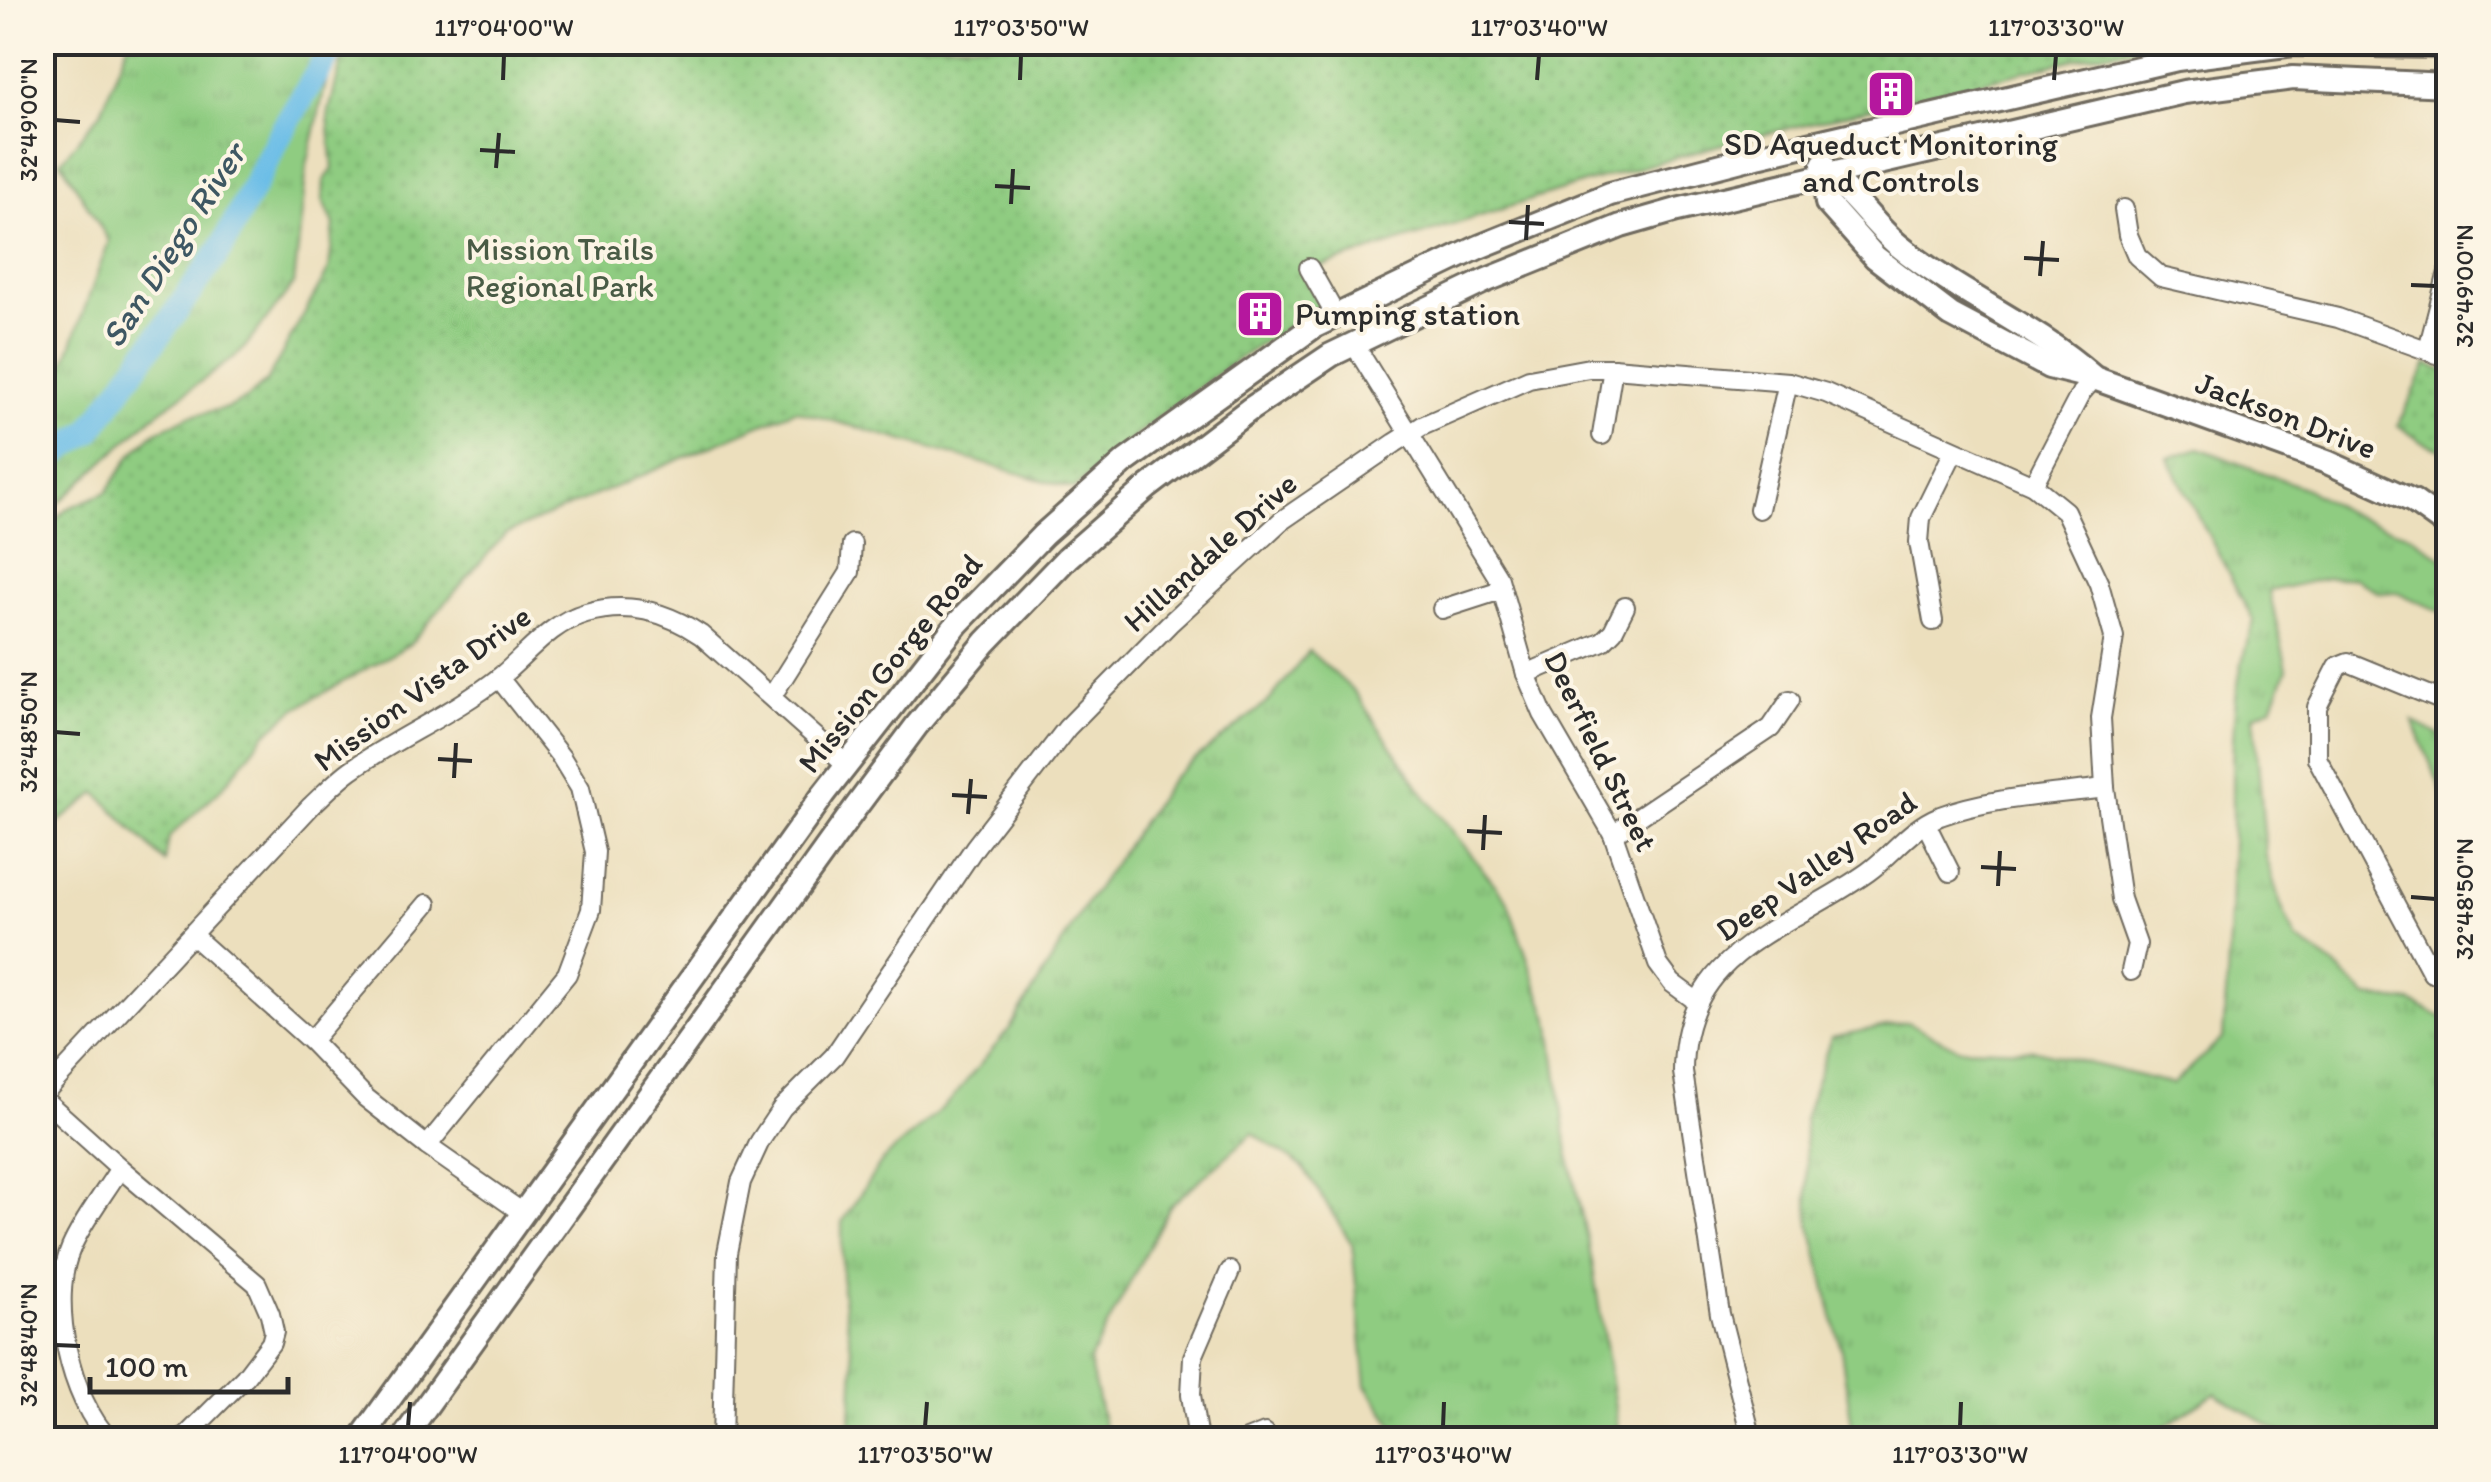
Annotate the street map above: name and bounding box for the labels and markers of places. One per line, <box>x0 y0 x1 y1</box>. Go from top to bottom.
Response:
building icon: SD Aqueduct Monitoring and Controls <box>1865 68 1917 120</box>
place label: SD Aqueduct Monitoring and Controls <box>1724 125 2058 200</box>
building icon: Pumping station <box>1234 288 1286 340</box>
place label: Pumping station <box>1295 295 1520 333</box>

